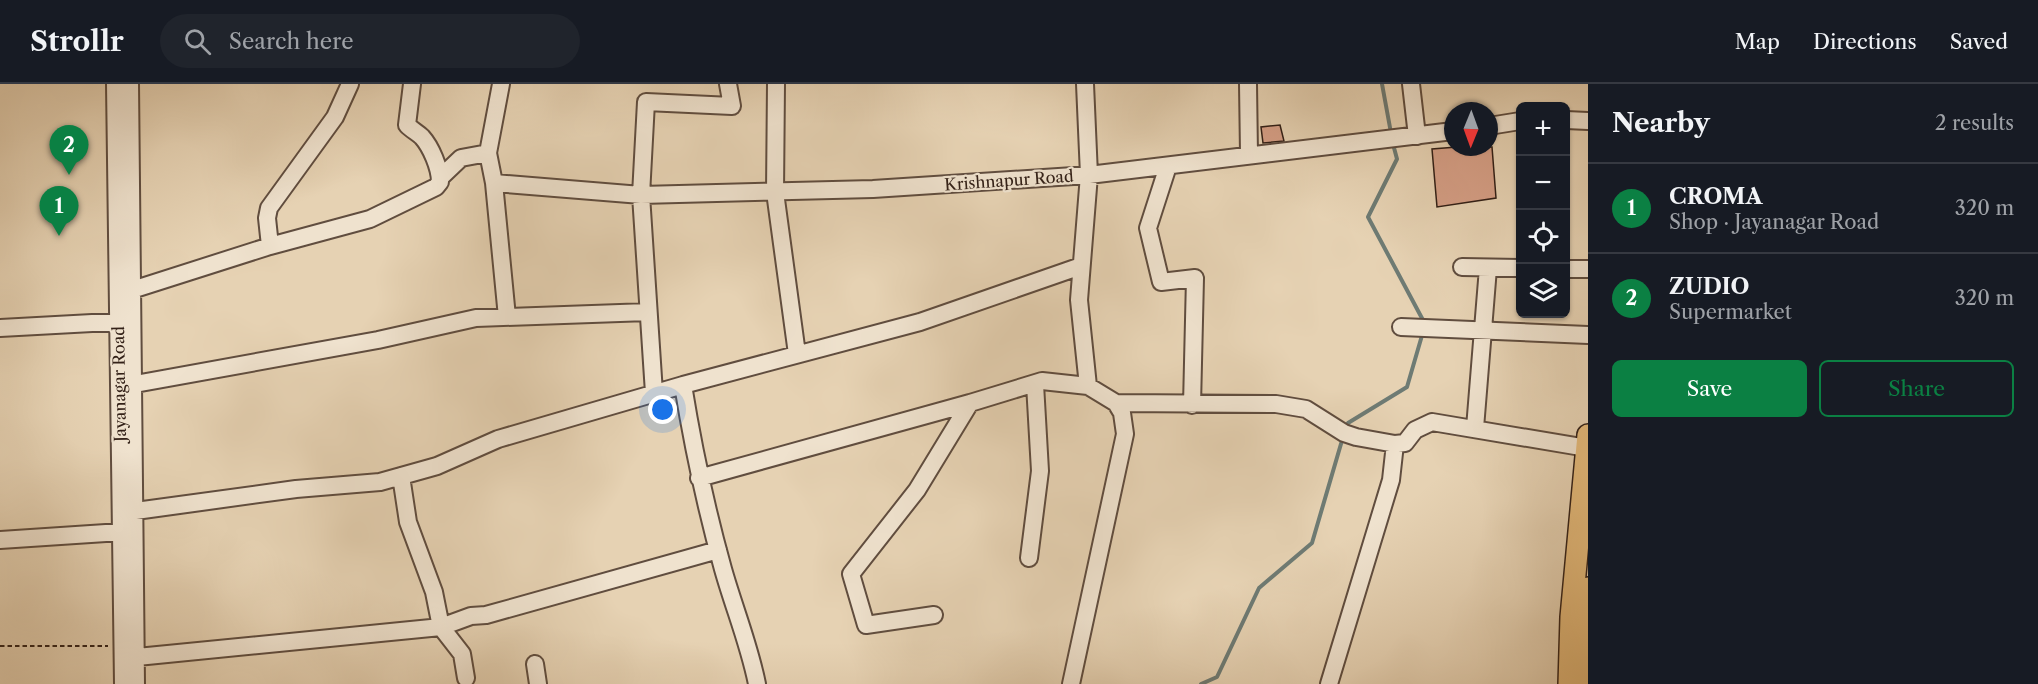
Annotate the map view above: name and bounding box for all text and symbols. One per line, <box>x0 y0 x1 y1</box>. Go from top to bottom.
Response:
search box <box>160 14 580 68</box>
text: Strollr <box>30 24 124 58</box>
icon: search <box>181 25 214 58</box>
text: Search here <box>229 28 353 55</box>
text: Map <box>1735 29 1780 54</box>
text: Directions <box>1813 29 1917 54</box>
text: Saved <box>1950 29 2008 54</box>
north arrow <box>1444 102 1498 156</box>
map controls <box>1516 102 1570 318</box>
button: + <box>1516 102 1570 156</box>
text: Nearby <box>1612 107 1710 139</box>
text: 2 results <box>1935 111 2014 135</box>
pin: 2 <box>50 126 88 175</box>
button: − <box>1516 156 1570 210</box>
street label: Krishnapur Road <box>944 165 1075 194</box>
text: CROMA <box>1669 183 1762 210</box>
pin: 1 <box>40 186 78 236</box>
text: 1 <box>1627 196 1636 220</box>
text: 320 m <box>1955 196 2014 220</box>
button: locate <box>1516 210 1570 264</box>
text: Shop · Jayanagar Road <box>1669 210 1879 234</box>
button: layers <box>1516 264 1570 318</box>
text: ZUDIO <box>1669 273 1750 300</box>
text: 2 <box>1626 286 1637 310</box>
text: 320 m <box>1955 286 2014 310</box>
text: Supermarket <box>1669 300 1792 324</box>
street label: Jayanagar Road <box>108 326 130 445</box>
button: Save <box>1612 360 1807 417</box>
button: Share <box>1819 360 2014 417</box>
your location <box>648 395 677 424</box>

